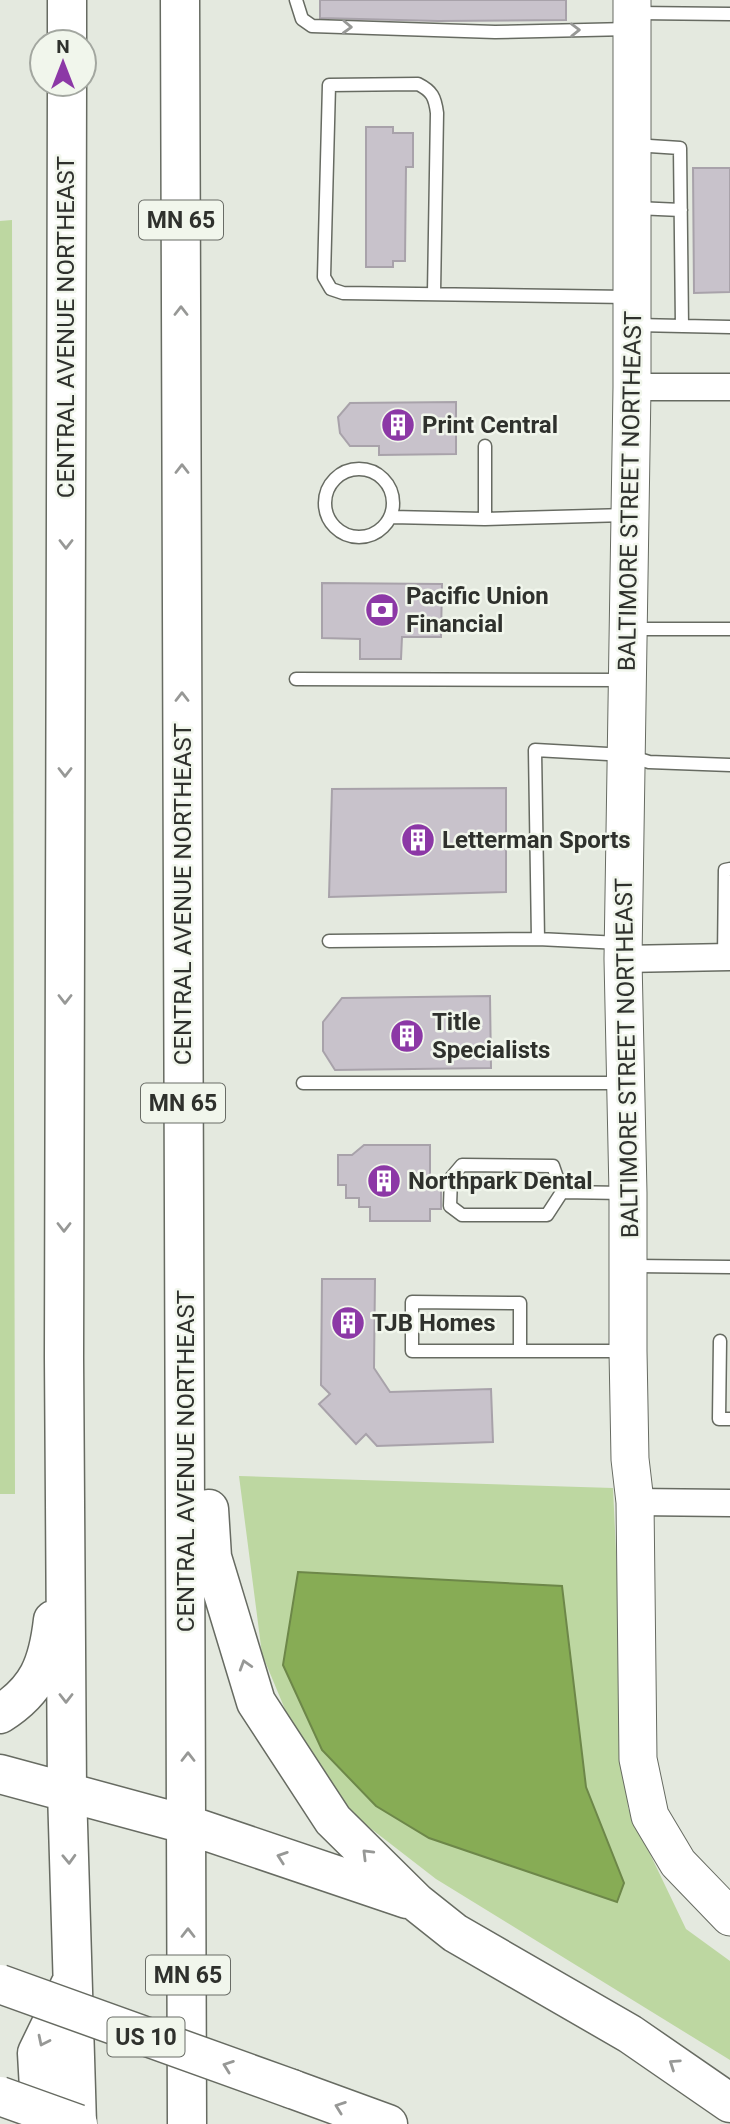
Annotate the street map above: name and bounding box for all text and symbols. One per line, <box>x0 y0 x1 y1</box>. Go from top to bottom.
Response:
one-way arrow <box>342 20 353 35</box>
one-way arrow <box>570 22 580 38</box>
north arrow <box>28 28 98 98</box>
text: N <box>56 35 70 58</box>
street label: CENTRAL AVENUE NORTHEAST <box>52 156 80 498</box>
road number: MN 65 <box>139 200 223 240</box>
one-way arrow <box>173 306 189 316</box>
street label: BALTIMORE STREET NORTHEAST <box>613 311 647 671</box>
building icon: Print Central <box>379 406 417 444</box>
place label: Print Central <box>422 411 558 439</box>
one-way arrow <box>174 464 189 475</box>
one-way arrow <box>58 539 74 550</box>
place label: Pacific Union Financial <box>406 582 549 638</box>
bank icon: Pacific Union Financial <box>363 591 401 629</box>
one-way arrow <box>174 691 190 702</box>
street label: CENTRAL AVENUE NORTHEAST <box>169 723 197 1065</box>
one-way arrow <box>57 767 73 777</box>
building icon: Letterman Sports <box>399 821 437 859</box>
place label: Letterman Sports <box>442 826 631 854</box>
street label: BALTIMORE STREET NORTHEAST <box>610 878 644 1238</box>
one-way arrow <box>57 994 73 1005</box>
place label: Title Specialists <box>432 1008 550 1064</box>
building icon: Title Specialists <box>388 1017 426 1055</box>
road number: MN 65 <box>141 1084 225 1122</box>
building icon: Northpark Dental <box>365 1162 403 1200</box>
place label: Northpark Dental <box>408 1167 593 1195</box>
one-way arrow <box>56 1222 72 1232</box>
street label: CENTRAL AVENUE NORTHEAST <box>172 1290 200 1632</box>
building icon: TJB Homes <box>329 1304 367 1342</box>
place label: TJB Homes <box>372 1309 496 1337</box>
one-way arrow <box>239 1660 254 1672</box>
one-way arrow <box>59 1693 74 1704</box>
one-way arrow <box>180 1751 196 1762</box>
one-way arrow <box>363 1849 376 1862</box>
one-way arrow <box>276 1851 288 1865</box>
one-way arrow <box>62 1854 77 1865</box>
one-way arrow <box>180 1928 196 1938</box>
road number: MN 65 <box>146 1956 230 1994</box>
road number: US 10 <box>108 2018 184 2056</box>
one-way arrow <box>37 2034 51 2046</box>
one-way arrow <box>668 2059 681 2072</box>
one-way arrow <box>223 2060 235 2074</box>
one-way arrow <box>335 2101 347 2115</box>

